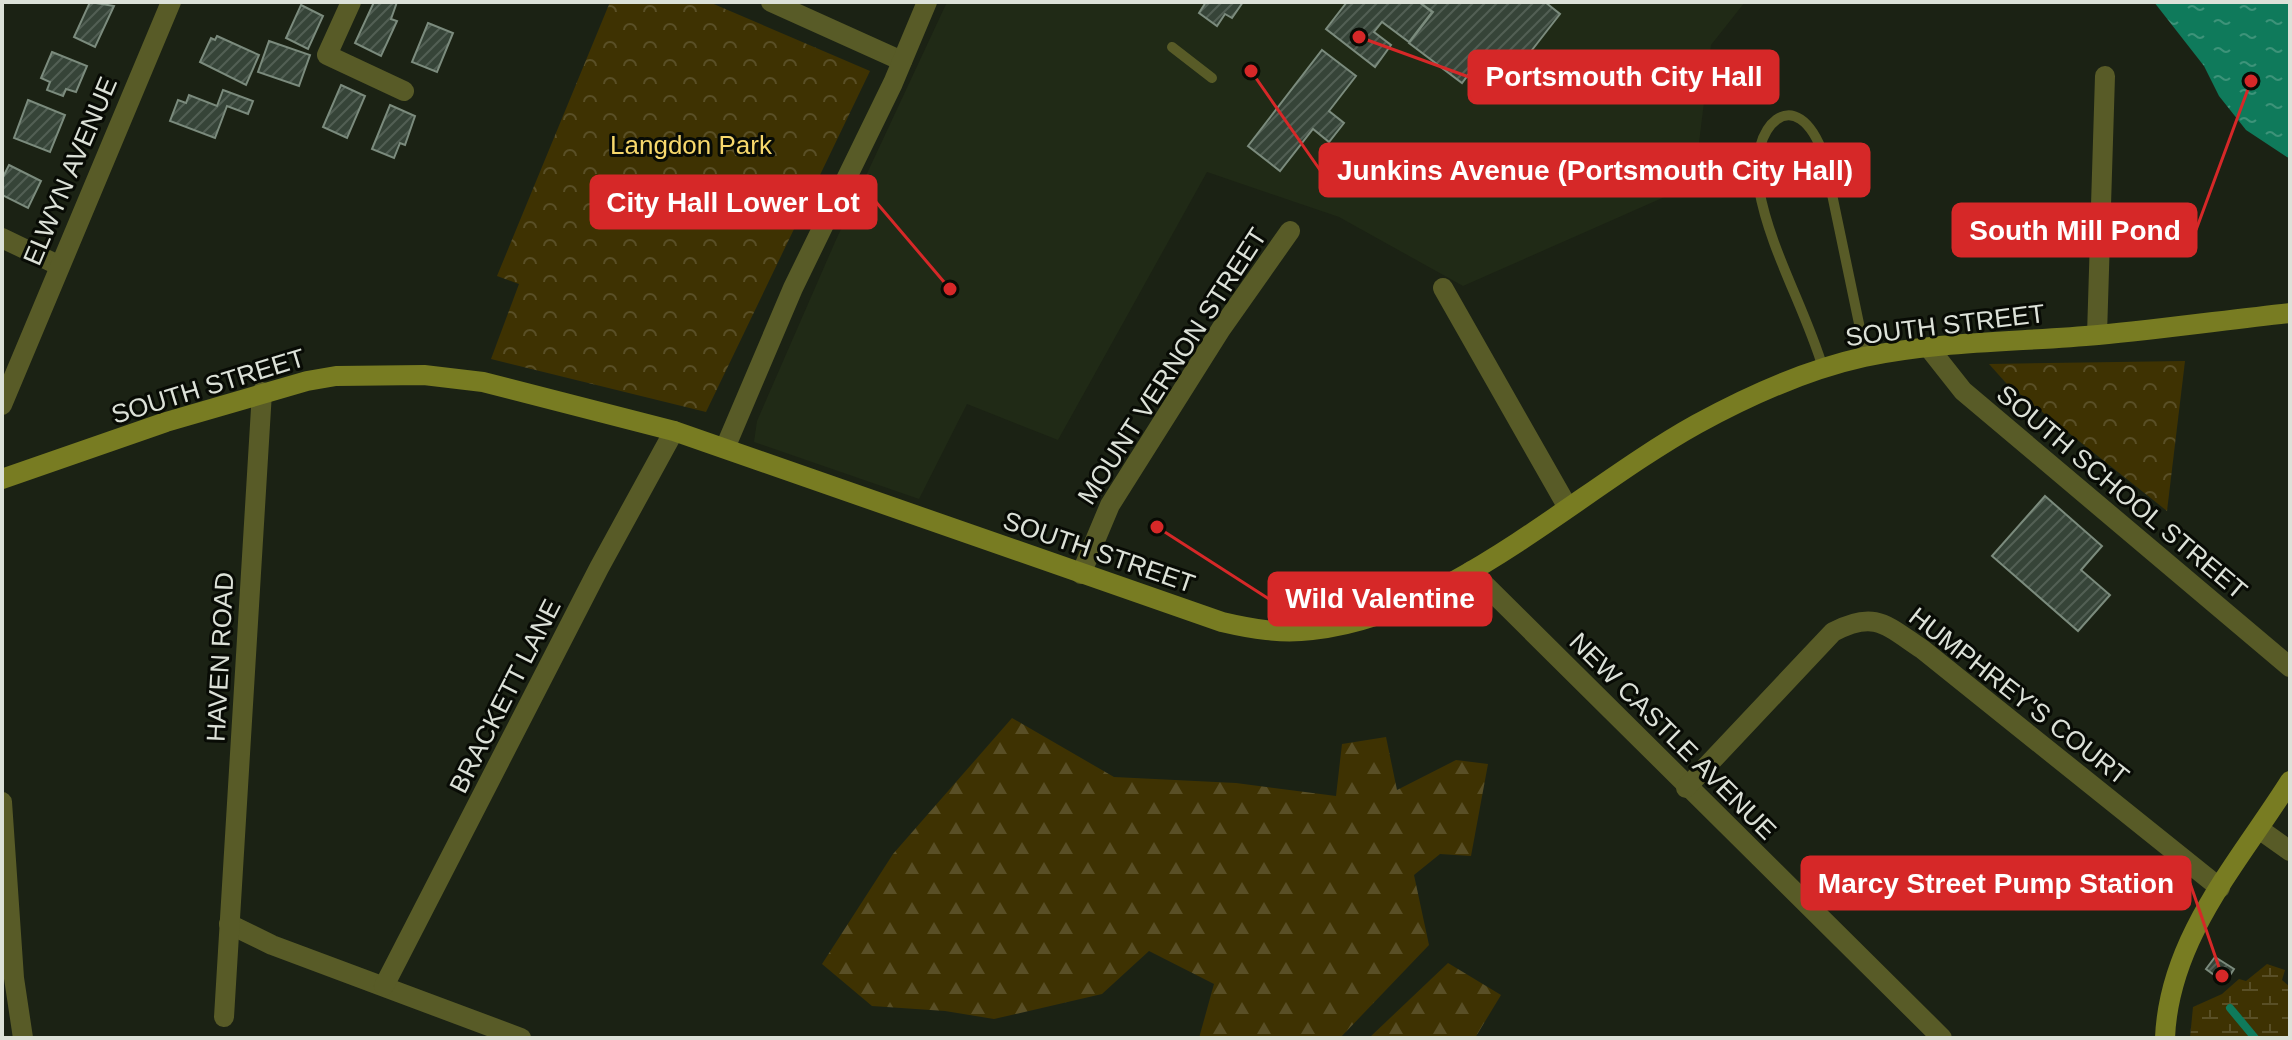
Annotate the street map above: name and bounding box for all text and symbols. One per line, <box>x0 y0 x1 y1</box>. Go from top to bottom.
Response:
callout: Portsmouth City Hall <box>1469 51 1778 103</box>
text: Portsmouth City Hall <box>1486 61 1762 92</box>
street label: ELWYN AVENUE <box>17 72 123 270</box>
park label: Langdon Park <box>610 130 773 160</box>
callout: Junkins Avenue (Portsmouth City Hall) <box>1320 144 1869 196</box>
text: Junkins Avenue (Portsmouth City Hall) <box>1337 155 1853 186</box>
callout: City Hall Lower Lot <box>591 176 876 228</box>
text: City Hall Lower Lot <box>606 187 860 218</box>
callout: South Mill Pond <box>1953 204 2196 256</box>
text: South Mill Pond <box>1969 215 2181 246</box>
street label: MOUNT VERNON STREET <box>1071 222 1273 510</box>
street label: SOUTH STREET <box>1844 298 2047 352</box>
street label: SOUTH STREET <box>108 342 309 430</box>
street label: SOUTH SCHOOL STREET <box>1991 379 2253 605</box>
street label: SOUTH STREET <box>999 505 1199 599</box>
street label: HAVEN ROAD <box>201 571 239 743</box>
callout: Wild Valentine <box>1269 573 1491 625</box>
text: Wild Valentine <box>1285 583 1475 614</box>
street label: BRACKETT LANE <box>443 594 567 798</box>
street label: HUMPHREY'S COURT <box>1903 601 2135 791</box>
street label: NEW CASTLE AVENUE <box>1563 626 1783 846</box>
callout: Marcy Street Pump Station <box>1802 857 2190 909</box>
text: Marcy Street Pump Station <box>1818 868 2174 899</box>

